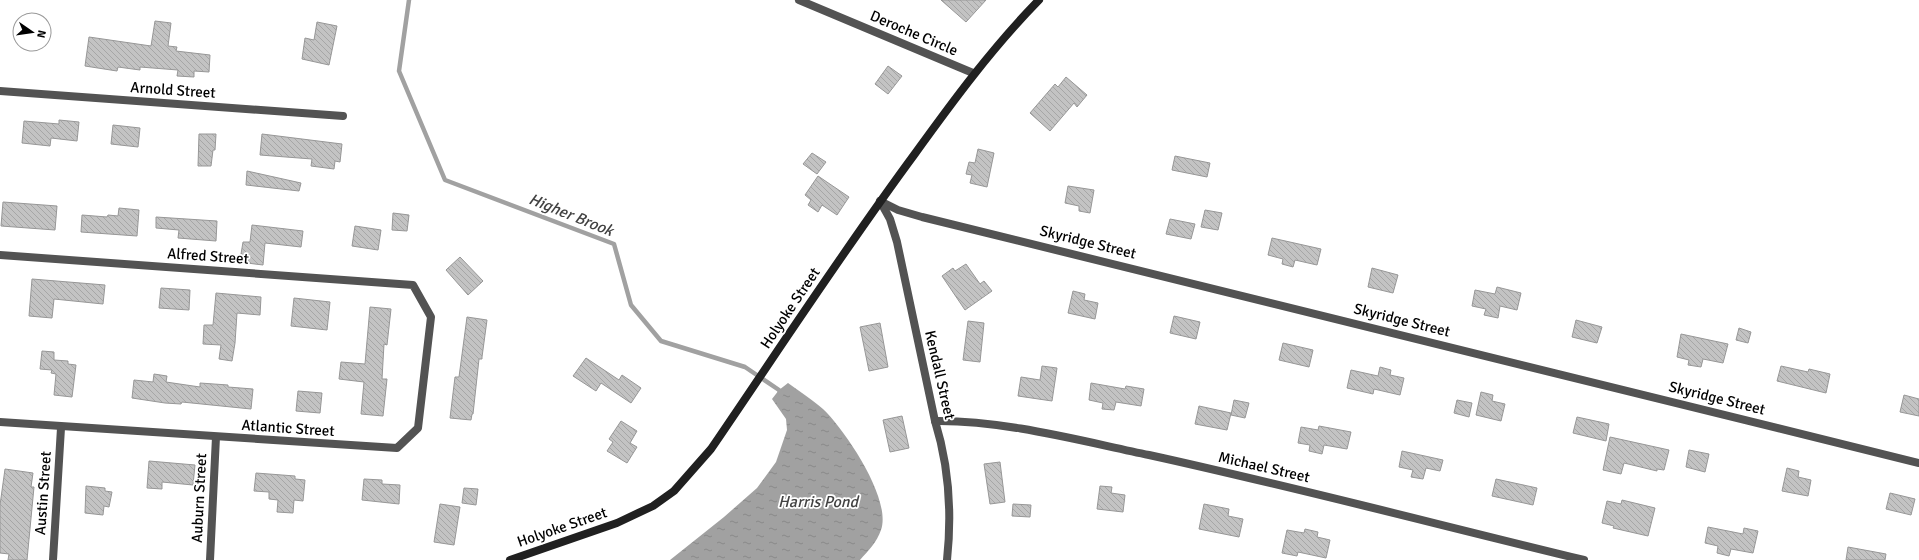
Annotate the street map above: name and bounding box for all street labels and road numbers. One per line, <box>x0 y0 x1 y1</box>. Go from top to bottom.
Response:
street label: Deroche Circle <box>867 6 961 60</box>
street label: Arnold Street <box>130 78 216 102</box>
street label: Skyridge Street <box>1038 221 1138 263</box>
street label: Alfred Street <box>167 244 249 268</box>
street label: Holyoke Street <box>756 264 824 352</box>
street label: Skyridge Street <box>1352 299 1452 341</box>
street label: Kendall Street <box>921 329 959 421</box>
street label: Skyridge Street <box>1667 377 1767 419</box>
street label: Atlantic Street <box>241 416 335 440</box>
street label: Michael Street <box>1217 448 1311 486</box>
street label: Austin Street <box>31 451 55 535</box>
street label: Auburn Street <box>188 453 210 543</box>
street label: Holyoke Street <box>515 503 609 551</box>

